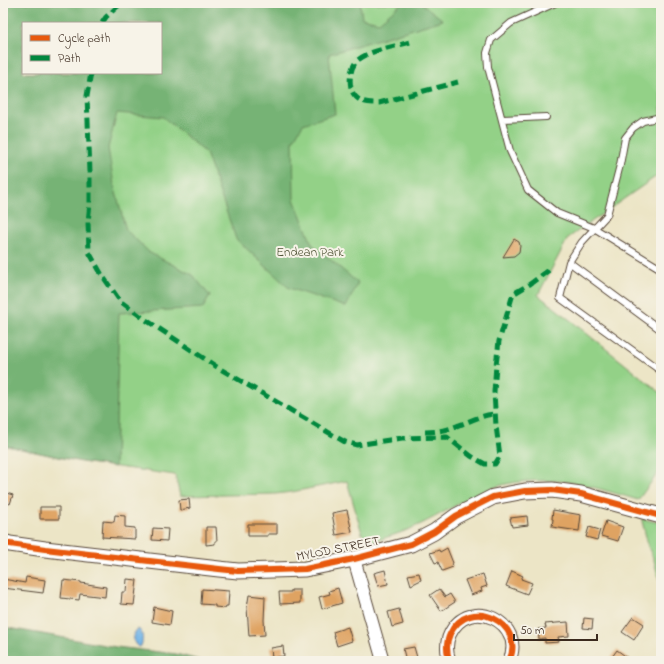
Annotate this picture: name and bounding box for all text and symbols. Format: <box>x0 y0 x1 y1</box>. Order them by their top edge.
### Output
legend <box>22 22 162 74</box>
text: Cycle path <box>58 30 110 49</box>
text: Path <box>58 50 81 68</box>
park label: Endean Park <box>276 243 344 262</box>
street label: MYLOD STREET <box>295 532 382 566</box>
scale bar <box>514 616 597 642</box>
text: 50 m <box>520 622 544 640</box>

